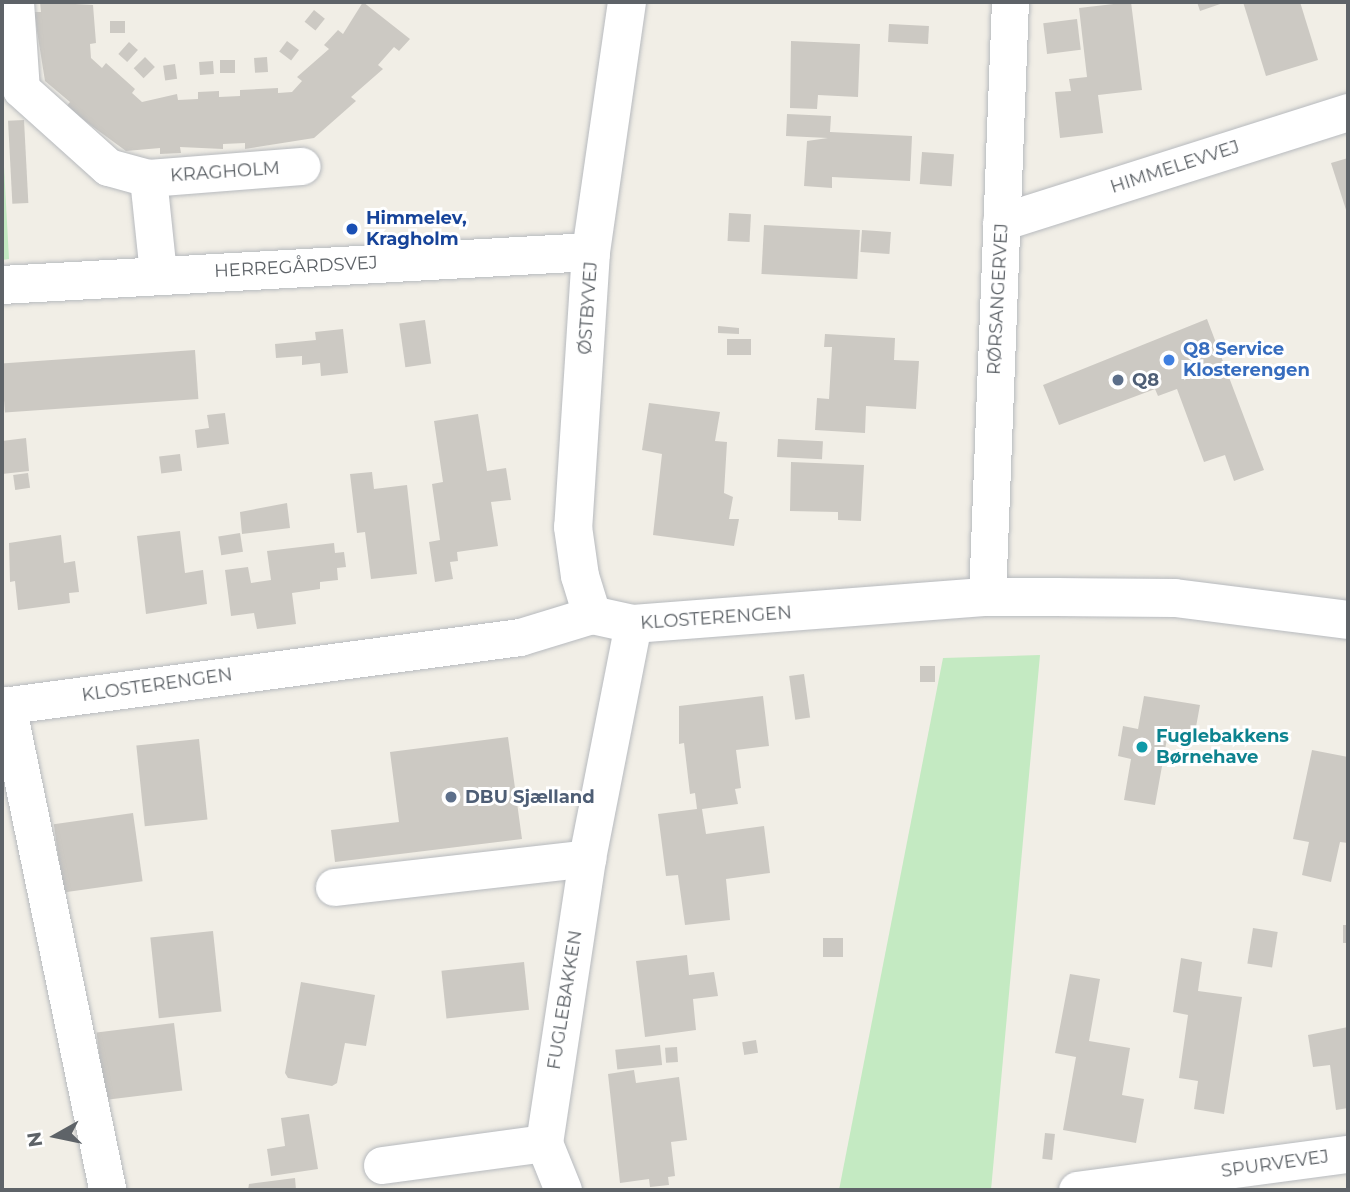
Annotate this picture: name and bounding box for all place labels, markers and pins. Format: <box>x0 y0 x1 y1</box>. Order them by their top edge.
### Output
place label: Himmelev, Kragholm <box>366 208 467 250</box>
marker: Himmelev, Kragholm <box>344 221 360 237</box>
place label: Q8 Service Klosterengen <box>1183 339 1310 382</box>
marker: Q8 Service Klosterengen <box>1161 352 1177 368</box>
place label: Q8 <box>1132 369 1159 391</box>
marker: Q8 <box>1110 372 1126 388</box>
place label: Fuglebakkens Børnehave <box>1156 726 1289 768</box>
marker: Fuglebakkens Børnehave <box>1134 739 1150 755</box>
place label: DBU Sjælland <box>465 786 595 808</box>
marker: DBU Sjælland <box>443 789 459 805</box>

